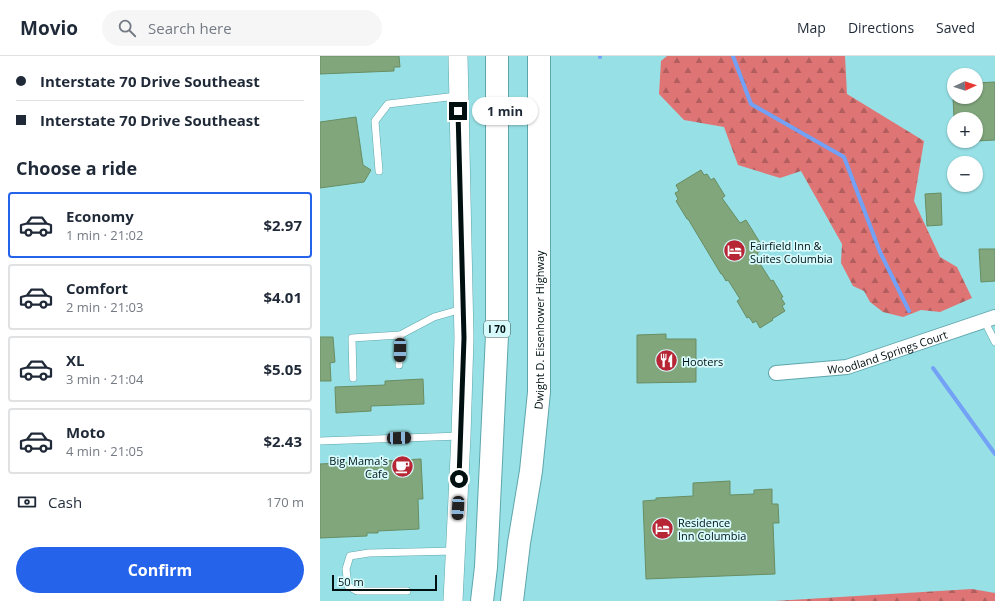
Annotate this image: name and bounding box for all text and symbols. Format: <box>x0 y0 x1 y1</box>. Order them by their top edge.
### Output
search box <box>102 10 382 46</box>
text: Movio <box>20 15 78 41</box>
icon: search <box>116 17 138 39</box>
text: Search here <box>148 18 232 38</box>
text: Map <box>797 18 826 37</box>
text: Directions <box>848 18 914 37</box>
text: Saved <box>936 18 975 37</box>
north arrow <box>947 68 983 104</box>
map controls <box>947 68 983 192</box>
text: Interstate 70 Drive Southeast <box>40 71 260 91</box>
callout: 1 min <box>472 97 538 125</box>
route end <box>449 102 467 120</box>
text: 1 min <box>487 102 523 120</box>
text: Interstate 70 Drive Southeast <box>40 110 260 130</box>
button: + <box>947 112 983 148</box>
text: Choose a ride <box>16 156 137 180</box>
button: − <box>947 156 983 192</box>
text: Economy <box>66 206 134 226</box>
icon: car <box>18 207 54 243</box>
text: $2.97 <box>263 215 302 235</box>
text: 1 min · 21:02 <box>66 226 143 244</box>
hotel icon: Fairfield Inn & Suites Columbia <box>721 238 747 264</box>
place label: Fairfield Inn & Suites Columbia <box>750 238 833 266</box>
street label: Dwight D. Eisenhower Highway <box>530 250 547 410</box>
text: Comfort <box>66 278 128 298</box>
icon: car <box>18 279 54 315</box>
text: $4.01 <box>263 287 302 307</box>
text: 2 min · 21:03 <box>66 298 143 316</box>
road number: I 70 <box>484 321 510 337</box>
street label: Woodland Springs Court <box>827 326 949 376</box>
car <box>394 338 406 362</box>
restaurant icon: Hooters <box>654 348 680 374</box>
text: XL <box>66 350 84 370</box>
icon: car <box>18 351 54 387</box>
place label: Hooters <box>682 354 723 369</box>
text: $5.05 <box>263 359 302 379</box>
text: 3 min · 21:04 <box>66 370 143 388</box>
text: Moto <box>66 422 105 442</box>
icon: car <box>18 423 54 459</box>
text: $2.43 <box>263 431 302 451</box>
car <box>387 432 411 444</box>
text: 4 min · 21:05 <box>66 442 143 460</box>
place label: Big Mama's Cafe <box>329 453 388 481</box>
cafe icon: Big Mama's Cafe <box>390 453 416 479</box>
route start <box>450 470 468 488</box>
icon: cash <box>16 491 38 513</box>
text: Cash <box>48 492 82 512</box>
text: 170 m <box>266 493 304 511</box>
car <box>451 496 465 520</box>
hotel icon: Residence Inn Columbia <box>650 515 676 541</box>
place label: Residence Inn Columbia <box>678 515 746 543</box>
button: Confirm <box>16 547 304 593</box>
scale bar <box>332 573 437 592</box>
text: 50 m <box>338 574 364 589</box>

